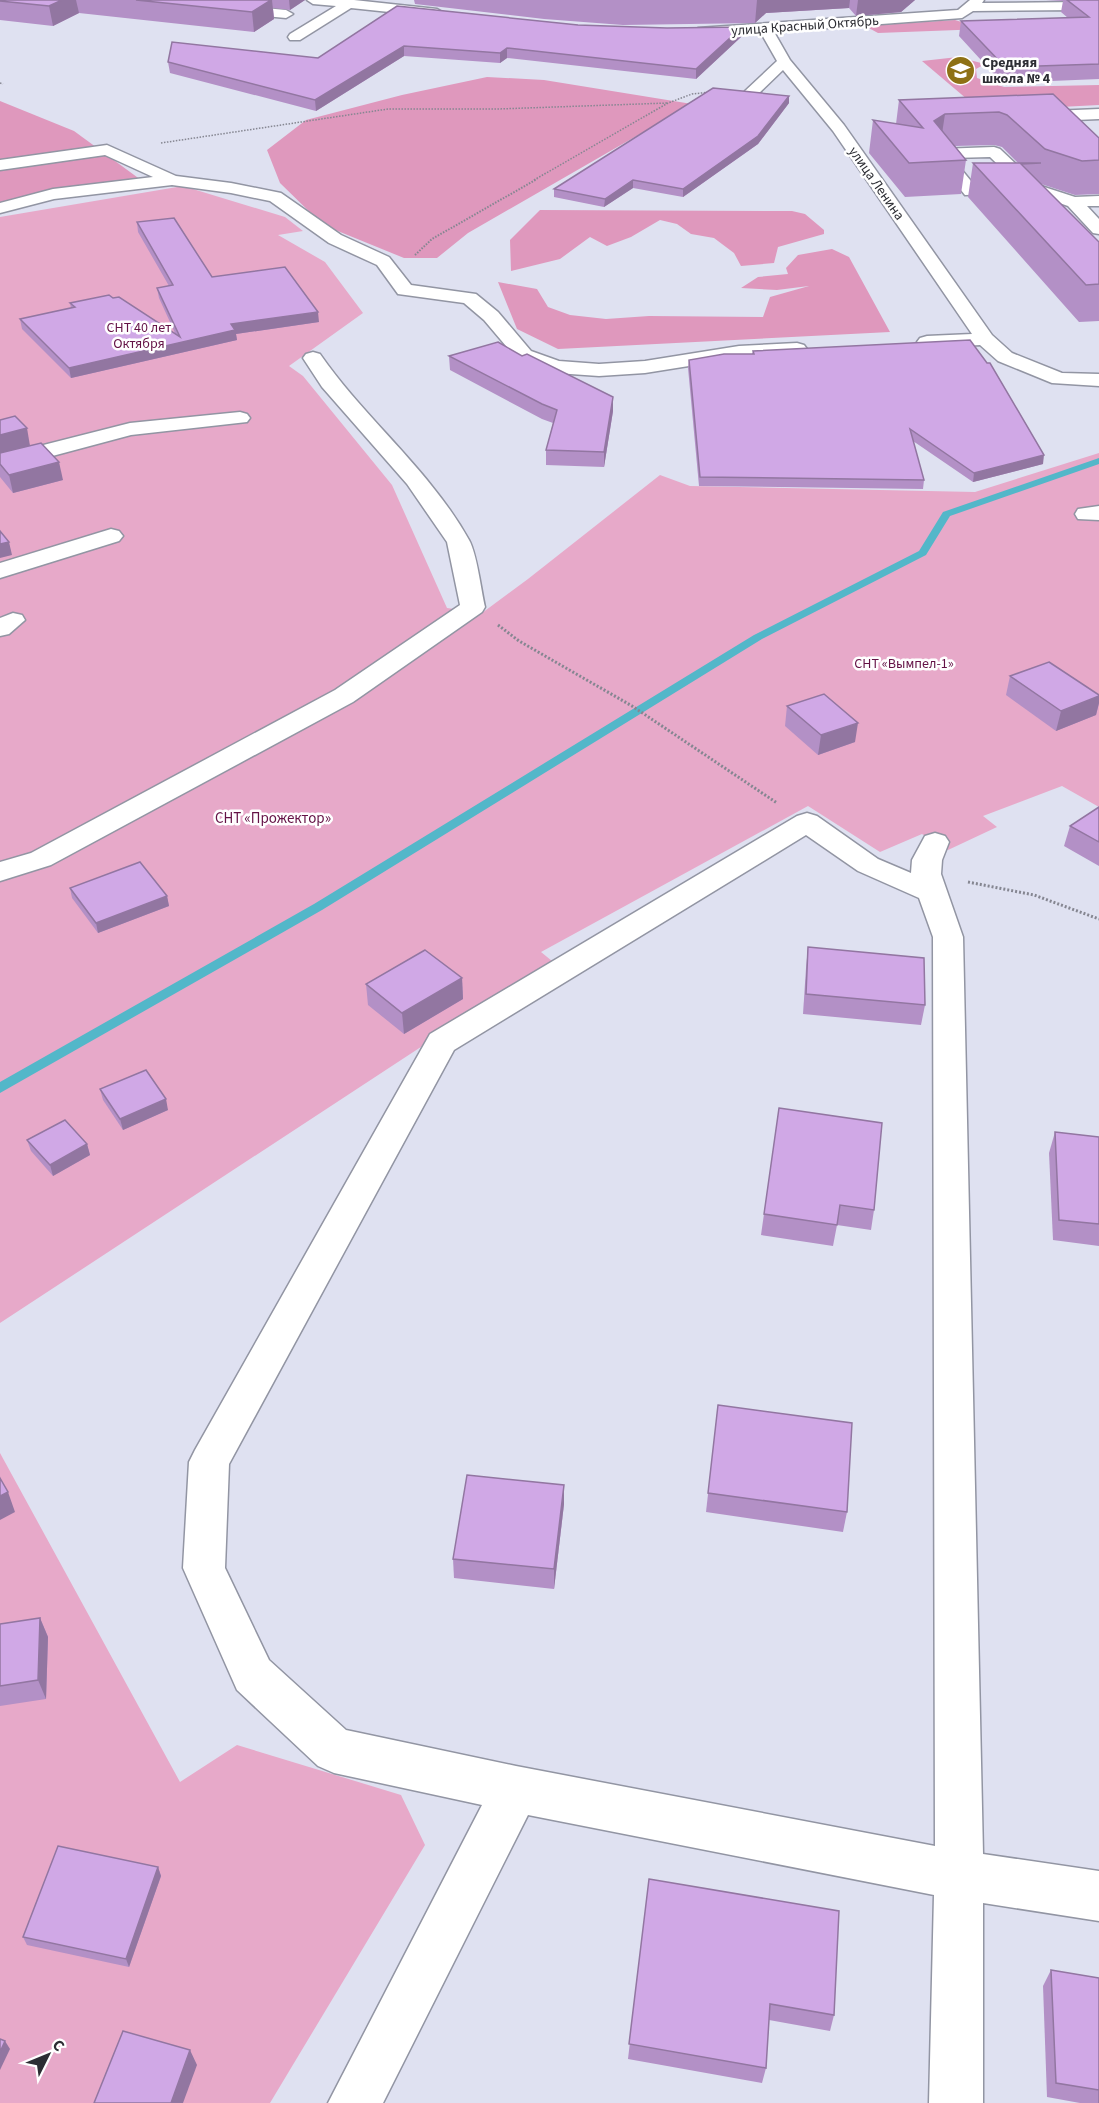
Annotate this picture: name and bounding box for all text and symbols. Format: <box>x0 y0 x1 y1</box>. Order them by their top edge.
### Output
street label: улица Красный Октябрь <box>731 11 880 41</box>
place label: Средняя школа № 4 <box>982 53 1051 89</box>
school or university icon: Средняя школа № 4 <box>945 54 977 86</box>
street label: улица Ленина <box>843 143 909 225</box>
park label: СНТ 40 лет Октября <box>107 318 172 354</box>
park label: СНТ «Вымпел-1» <box>854 654 954 674</box>
park label: СНТ «Прожектор» <box>215 808 331 829</box>
north arrow <box>18 2025 78 2085</box>
text: С <box>47 2035 69 2056</box>

